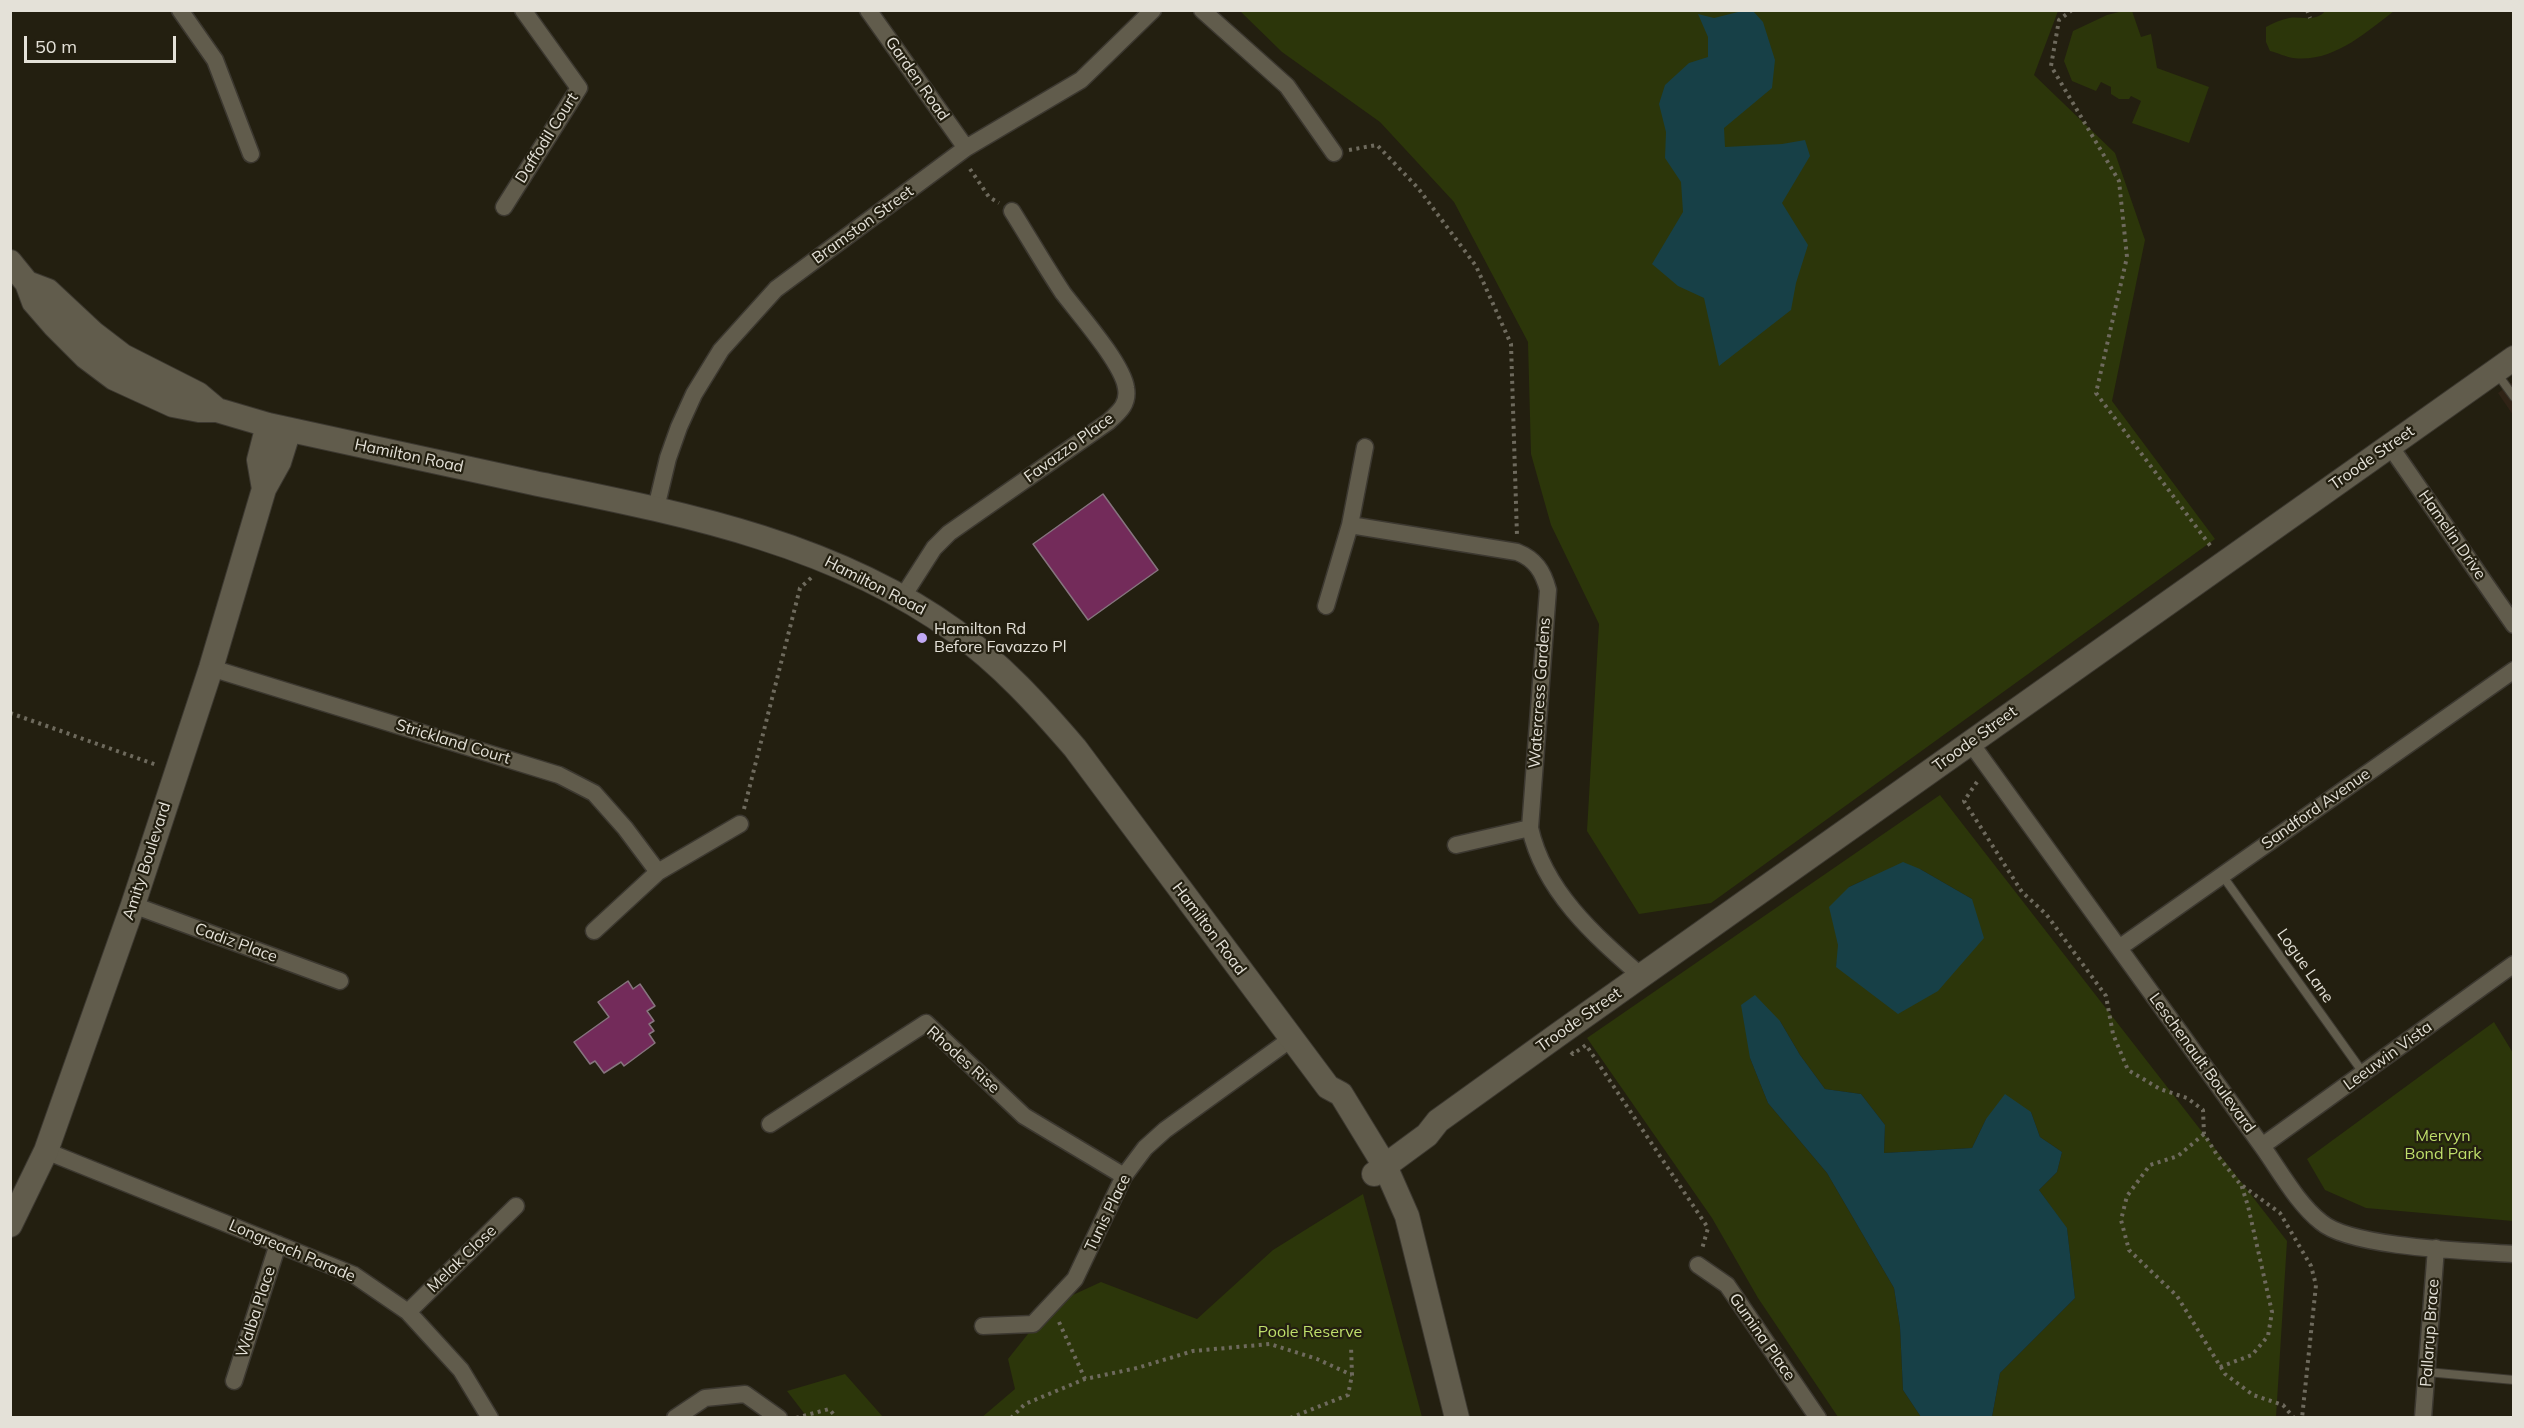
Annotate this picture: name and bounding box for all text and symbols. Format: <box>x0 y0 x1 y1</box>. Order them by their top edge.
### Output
scale bar <box>27 24 178 62</box>
street label: Garden Road <box>881 33 953 125</box>
text: 50 m <box>35 35 77 58</box>
street label: Daffodil Court <box>512 89 582 187</box>
street label: Bramston Street <box>809 182 917 268</box>
street label: Favazzo Place <box>1020 409 1118 487</box>
street label: Troode Street <box>2326 422 2418 494</box>
street label: Hamilton Road <box>353 435 465 477</box>
street label: Hamelin Drive <box>2414 487 2490 583</box>
street label: Hamilton Road <box>821 552 929 620</box>
street label: Watercress Gardens <box>1525 617 1555 769</box>
place label: Hamilton Rd Before Favazzo Pl <box>934 619 1067 657</box>
marker: Hamilton Rd Before Favazzo Pl <box>915 631 929 645</box>
street label: Troode Street <box>1929 702 2021 776</box>
street label: Strickland Court <box>394 716 512 768</box>
street label: Sandford Avenue <box>2258 764 2374 854</box>
street label: Amity Boulevard <box>119 800 175 922</box>
street label: Hamilton Road <box>1168 879 1250 979</box>
street label: Cadiz Place <box>192 919 280 967</box>
street label: Logue Lane <box>2272 925 2338 1007</box>
street label: Troode Street <box>1533 984 1625 1056</box>
street label: Leschenault Boulevard <box>2145 989 2259 1137</box>
street label: Leeuwin Vista <box>2340 1017 2436 1095</box>
street label: Rhodes Rise <box>923 1022 1003 1098</box>
park label: Mervyn Bond Park <box>2405 1126 2481 1164</box>
street label: Tunis Place <box>1081 1171 1135 1255</box>
street label: Longreach Parade <box>226 1216 358 1286</box>
street label: Melak Close <box>423 1221 501 1297</box>
street label: Walba Place <box>232 1264 280 1360</box>
street label: Pallarup Brace <box>2417 1278 2443 1388</box>
street label: Gumina Place <box>1725 1290 1799 1384</box>
park label: Poole Reserve <box>1258 1322 1362 1342</box>

